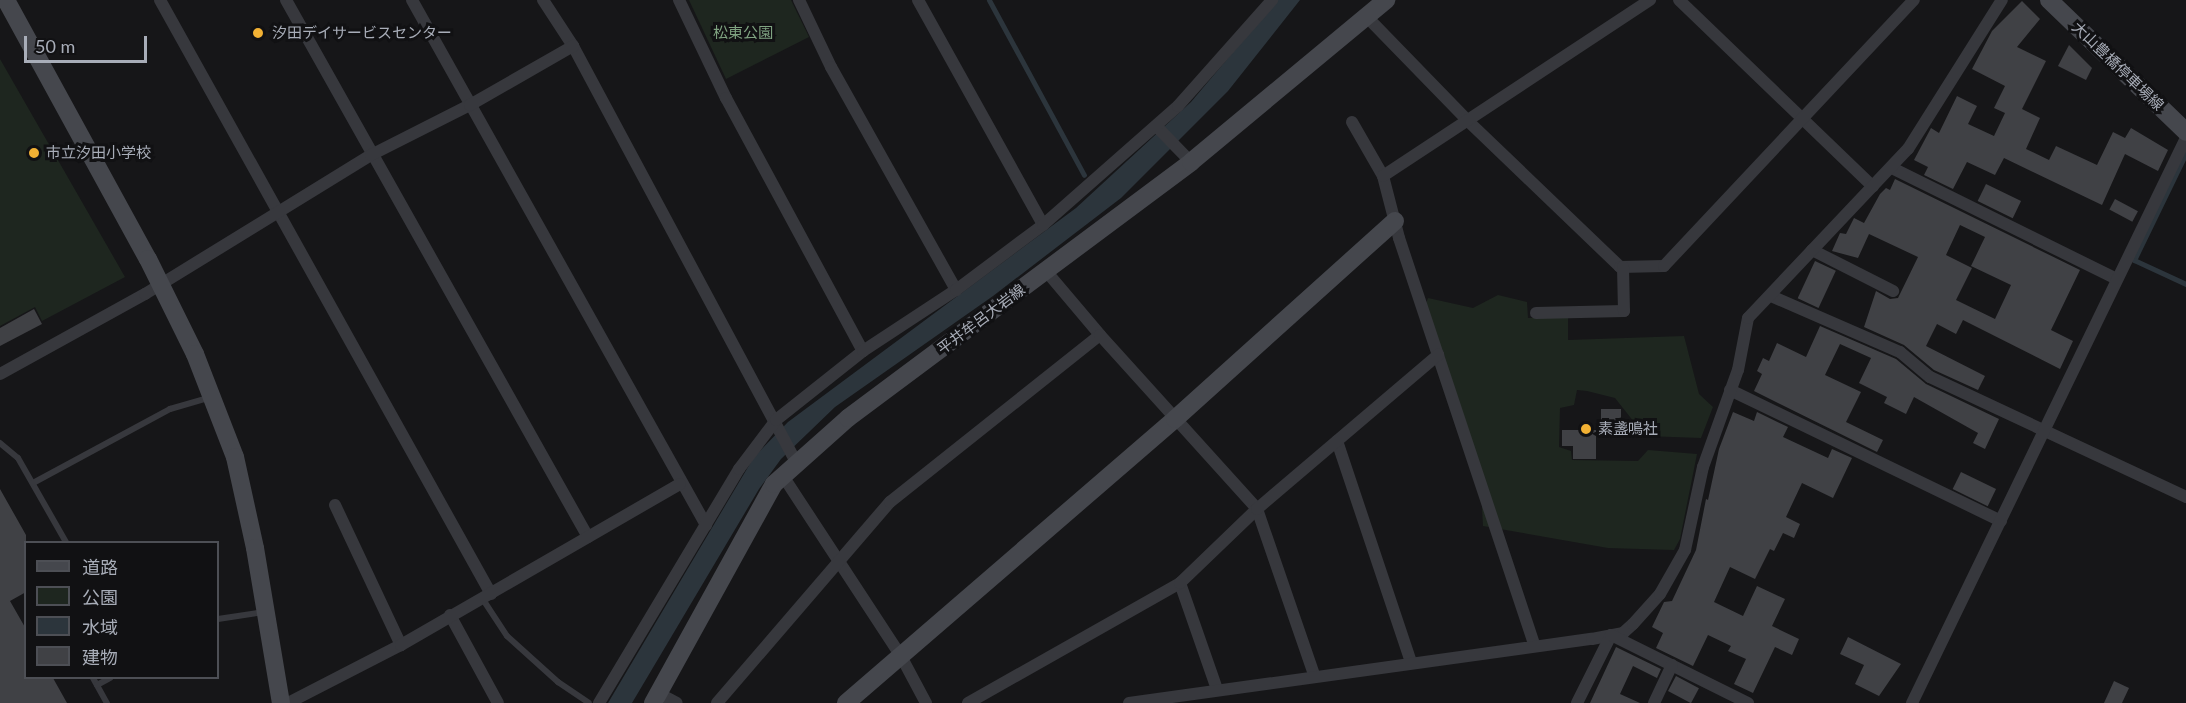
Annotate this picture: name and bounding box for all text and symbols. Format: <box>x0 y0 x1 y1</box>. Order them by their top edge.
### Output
street label: 大山豊橋停車場線 <box>2069 18 2167 114</box>
scale bar <box>27 24 150 62</box>
marker: 汐田デイサービスセンター <box>249 24 267 42</box>
place label: 汐田デイサービスセンター <box>272 24 452 42</box>
park label: 松東公園 <box>713 24 773 42</box>
text: 50 m <box>35 35 75 57</box>
place label: 市立汐田小学校 <box>46 144 151 162</box>
marker: 市立汐田小学校 <box>27 146 41 160</box>
street label: 平井牟呂大岩線 <box>934 280 1028 358</box>
place label: 素盞鳴社 <box>1598 420 1658 438</box>
marker: 素盞鳴社 <box>1579 422 1593 436</box>
legend <box>24 541 219 679</box>
text: 道路 <box>82 556 118 578</box>
text: 公園 <box>82 586 118 608</box>
text: 水域 <box>82 616 118 638</box>
text: 建物 <box>82 646 118 668</box>

